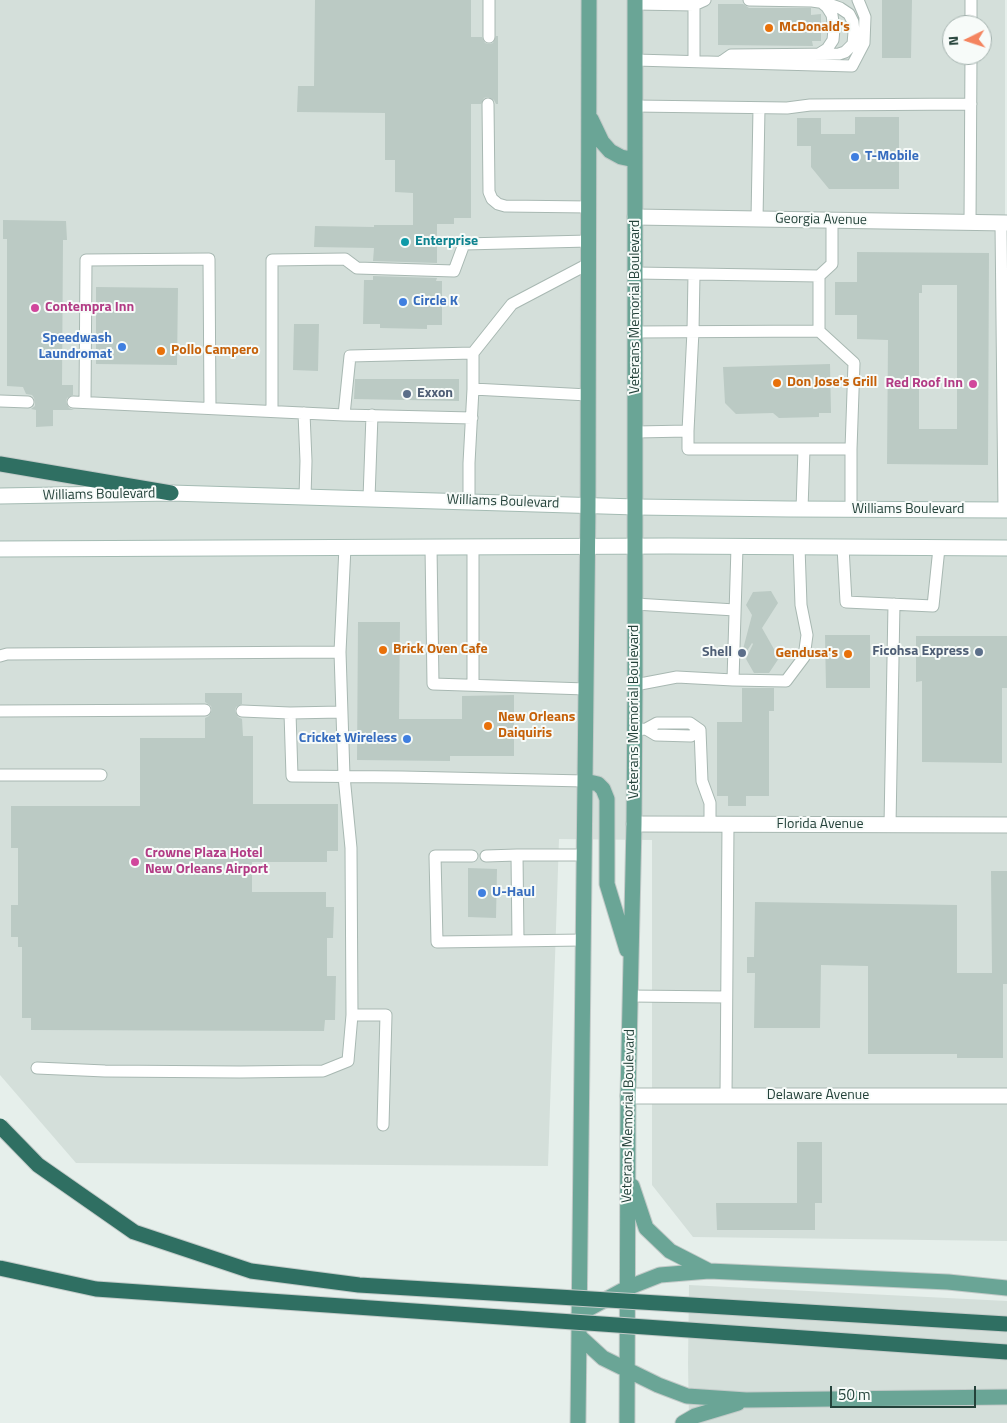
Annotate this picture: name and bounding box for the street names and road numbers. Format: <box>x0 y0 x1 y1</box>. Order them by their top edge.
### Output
street label: Georgia Avenue <box>775 211 867 229</box>
street label: Veterans Memorial Boulevard <box>628 220 644 394</box>
street label: Williams Boulevard <box>43 486 155 504</box>
street label: Williams Boulevard <box>446 492 560 512</box>
street label: Williams Boulevard <box>852 502 964 518</box>
street label: Veterans Memorial Boulevard <box>627 625 643 799</box>
street label: Florida Avenue <box>776 817 864 833</box>
street label: Veterans Memorial Boulevard <box>619 1029 639 1203</box>
street label: Delaware Avenue <box>767 1088 869 1104</box>

